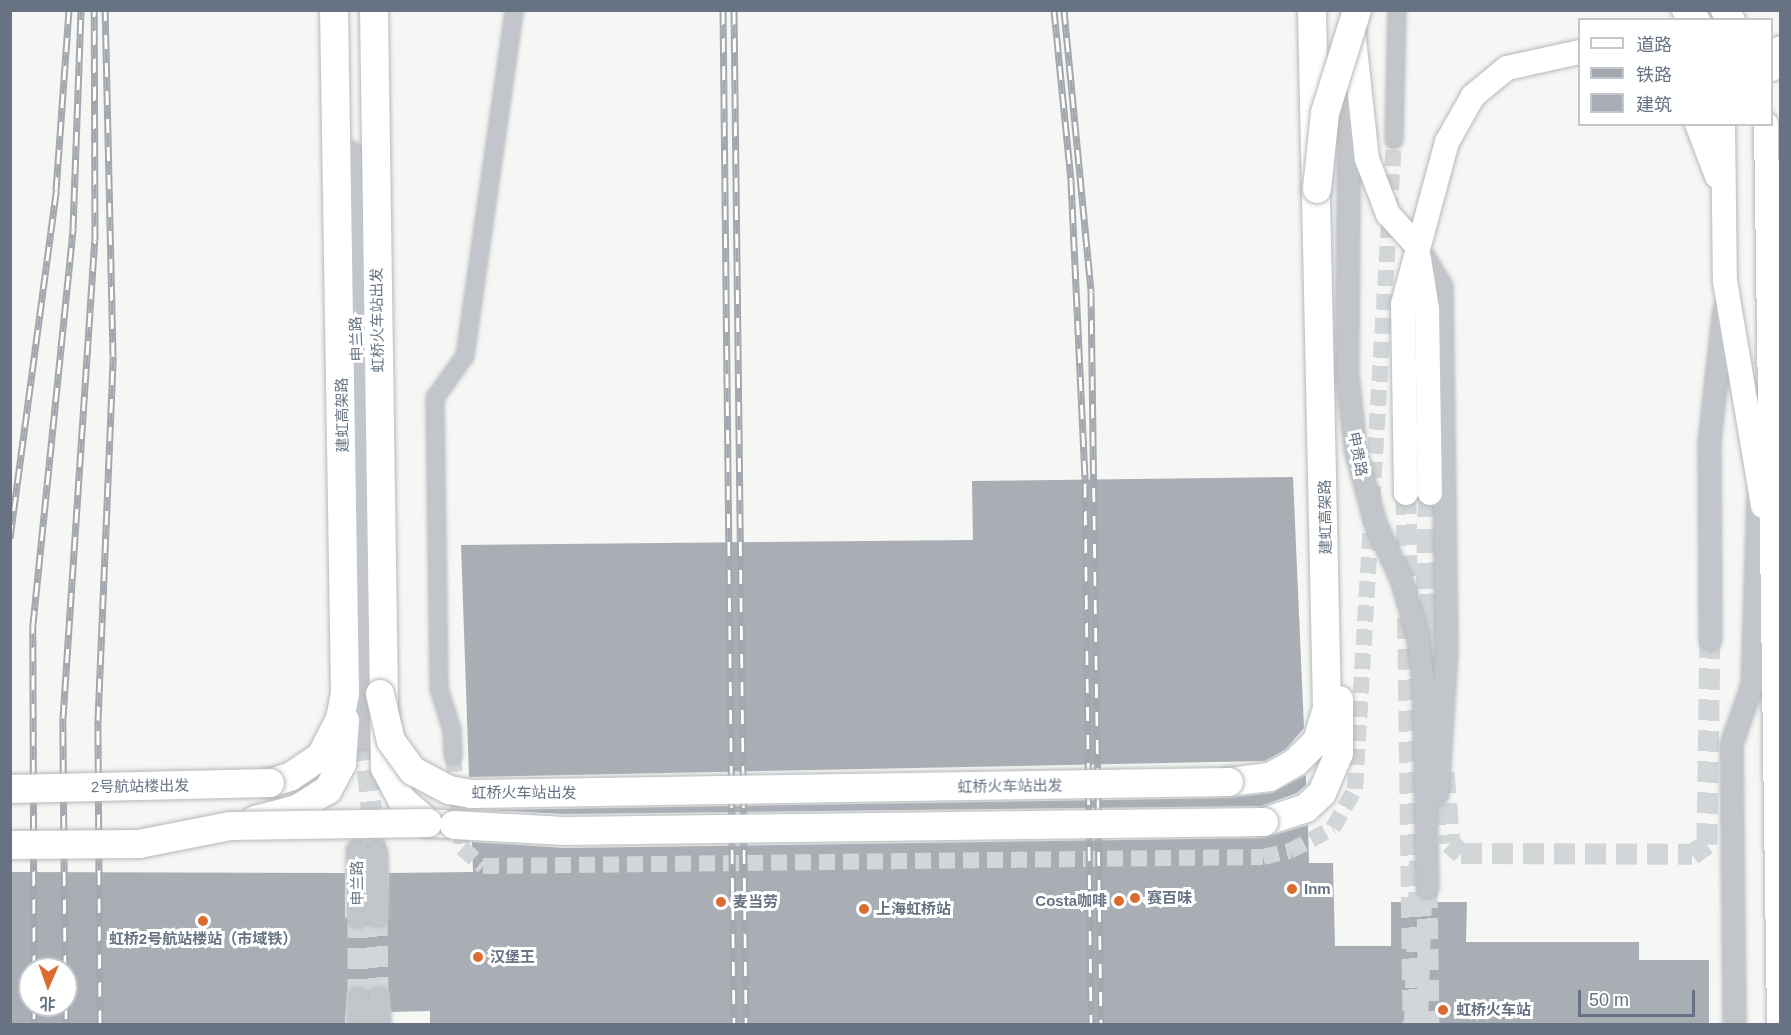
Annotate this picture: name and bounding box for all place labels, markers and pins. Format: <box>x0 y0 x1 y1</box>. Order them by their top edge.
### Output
place label: Inm <box>1304 880 1331 898</box>
marker: Inm <box>1285 882 1299 896</box>
place label: 赛百味 <box>1147 889 1192 907</box>
marker: 赛百味 <box>1128 891 1142 905</box>
place label: Costa咖啡 <box>1035 892 1107 910</box>
place label: 麦当劳 <box>733 893 778 911</box>
marker: Costa咖啡 <box>1112 894 1126 908</box>
marker: 麦当劳 <box>714 895 728 909</box>
place label: 上海虹桥站 <box>876 900 951 918</box>
marker: 上海虹桥站 <box>857 902 871 916</box>
marker: 虹桥2号航站楼站（市域铁） <box>196 914 210 928</box>
place label: 虹桥2号航站楼站（市域铁） <box>109 930 297 948</box>
place label: 汉堡王 <box>490 948 535 966</box>
marker: 汉堡王 <box>471 950 485 964</box>
marker: 虹桥火车站 <box>1434 1001 1452 1019</box>
place label: 虹桥火车站 <box>1456 1001 1531 1019</box>

